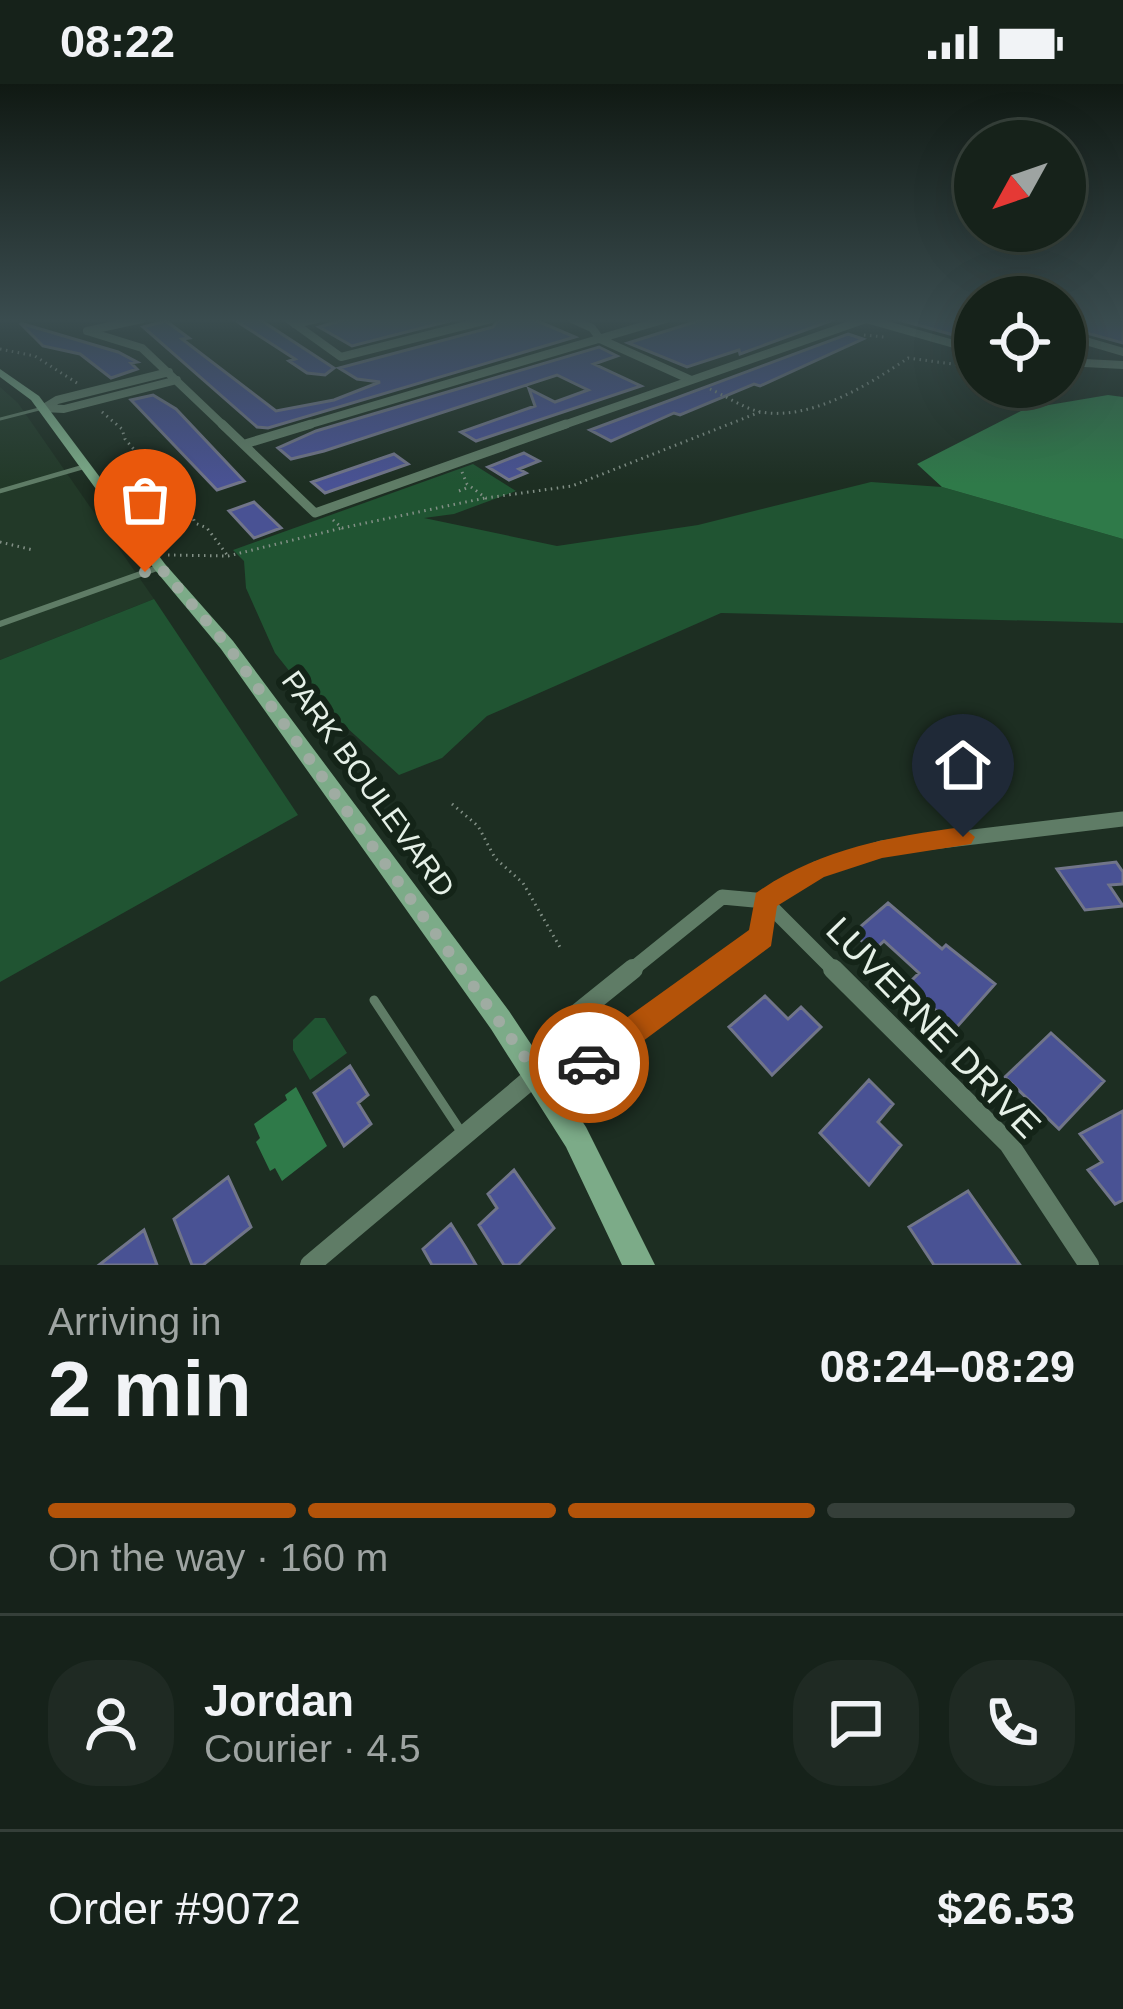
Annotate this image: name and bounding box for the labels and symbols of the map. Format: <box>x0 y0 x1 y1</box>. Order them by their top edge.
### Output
north arrow <box>954 120 1086 252</box>
pin <box>94 449 196 572</box>
street label: PARK BOULEVARD <box>276 665 461 903</box>
pin <box>912 714 1014 837</box>
street label: LUVERNE DRIVE <box>818 909 1049 1146</box>
courier <box>529 1003 649 1123</box>

